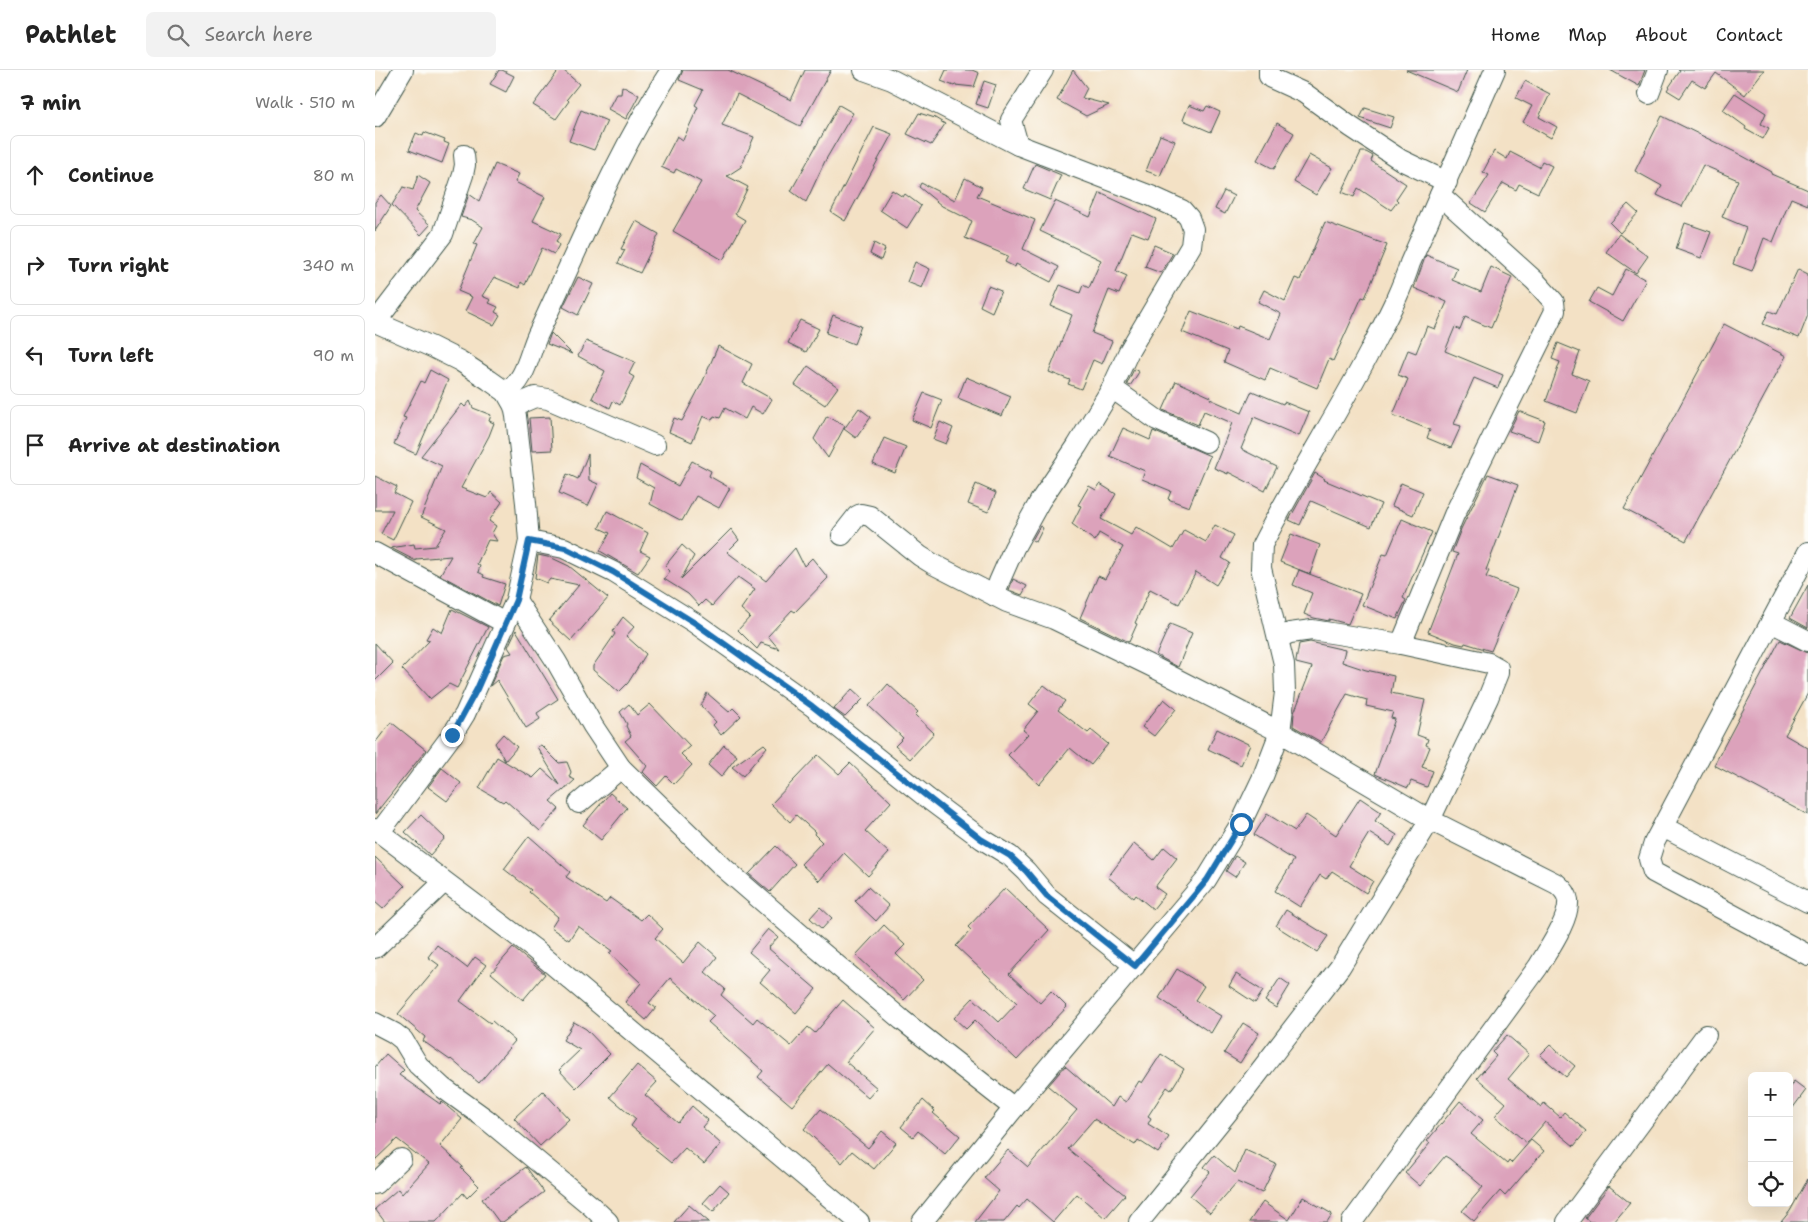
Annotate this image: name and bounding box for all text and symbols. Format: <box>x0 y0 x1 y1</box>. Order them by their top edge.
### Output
search box <box>146 12 496 57</box>
text: Pathlet <box>25 19 116 51</box>
icon: search <box>164 21 192 49</box>
text: Search here <box>204 22 313 47</box>
text: Home <box>1491 23 1540 47</box>
text: Map <box>1568 23 1607 47</box>
text: About <box>1635 23 1688 47</box>
text: Contact <box>1716 23 1783 47</box>
text: 7 min <box>20 89 81 117</box>
text: Walk · 510 m <box>255 92 355 113</box>
icon: ahead <box>21 161 49 189</box>
text: Continue <box>68 163 154 188</box>
text: 80 m <box>313 165 354 186</box>
icon: right <box>21 251 49 279</box>
text: Turn right <box>68 253 169 278</box>
text: 340 m <box>302 255 354 276</box>
icon: left <box>21 341 49 369</box>
text: Turn left <box>68 343 154 368</box>
text: 90 m <box>313 345 354 366</box>
icon: arrive <box>21 431 49 459</box>
text: Arrive at destination <box>68 433 280 458</box>
route end <box>441 724 464 747</box>
route start <box>1230 813 1253 836</box>
map controls <box>1748 1072 1793 1207</box>
button: + <box>1748 1072 1793 1117</box>
button: − <box>1748 1117 1793 1162</box>
button: locate <box>1748 1162 1793 1207</box>

